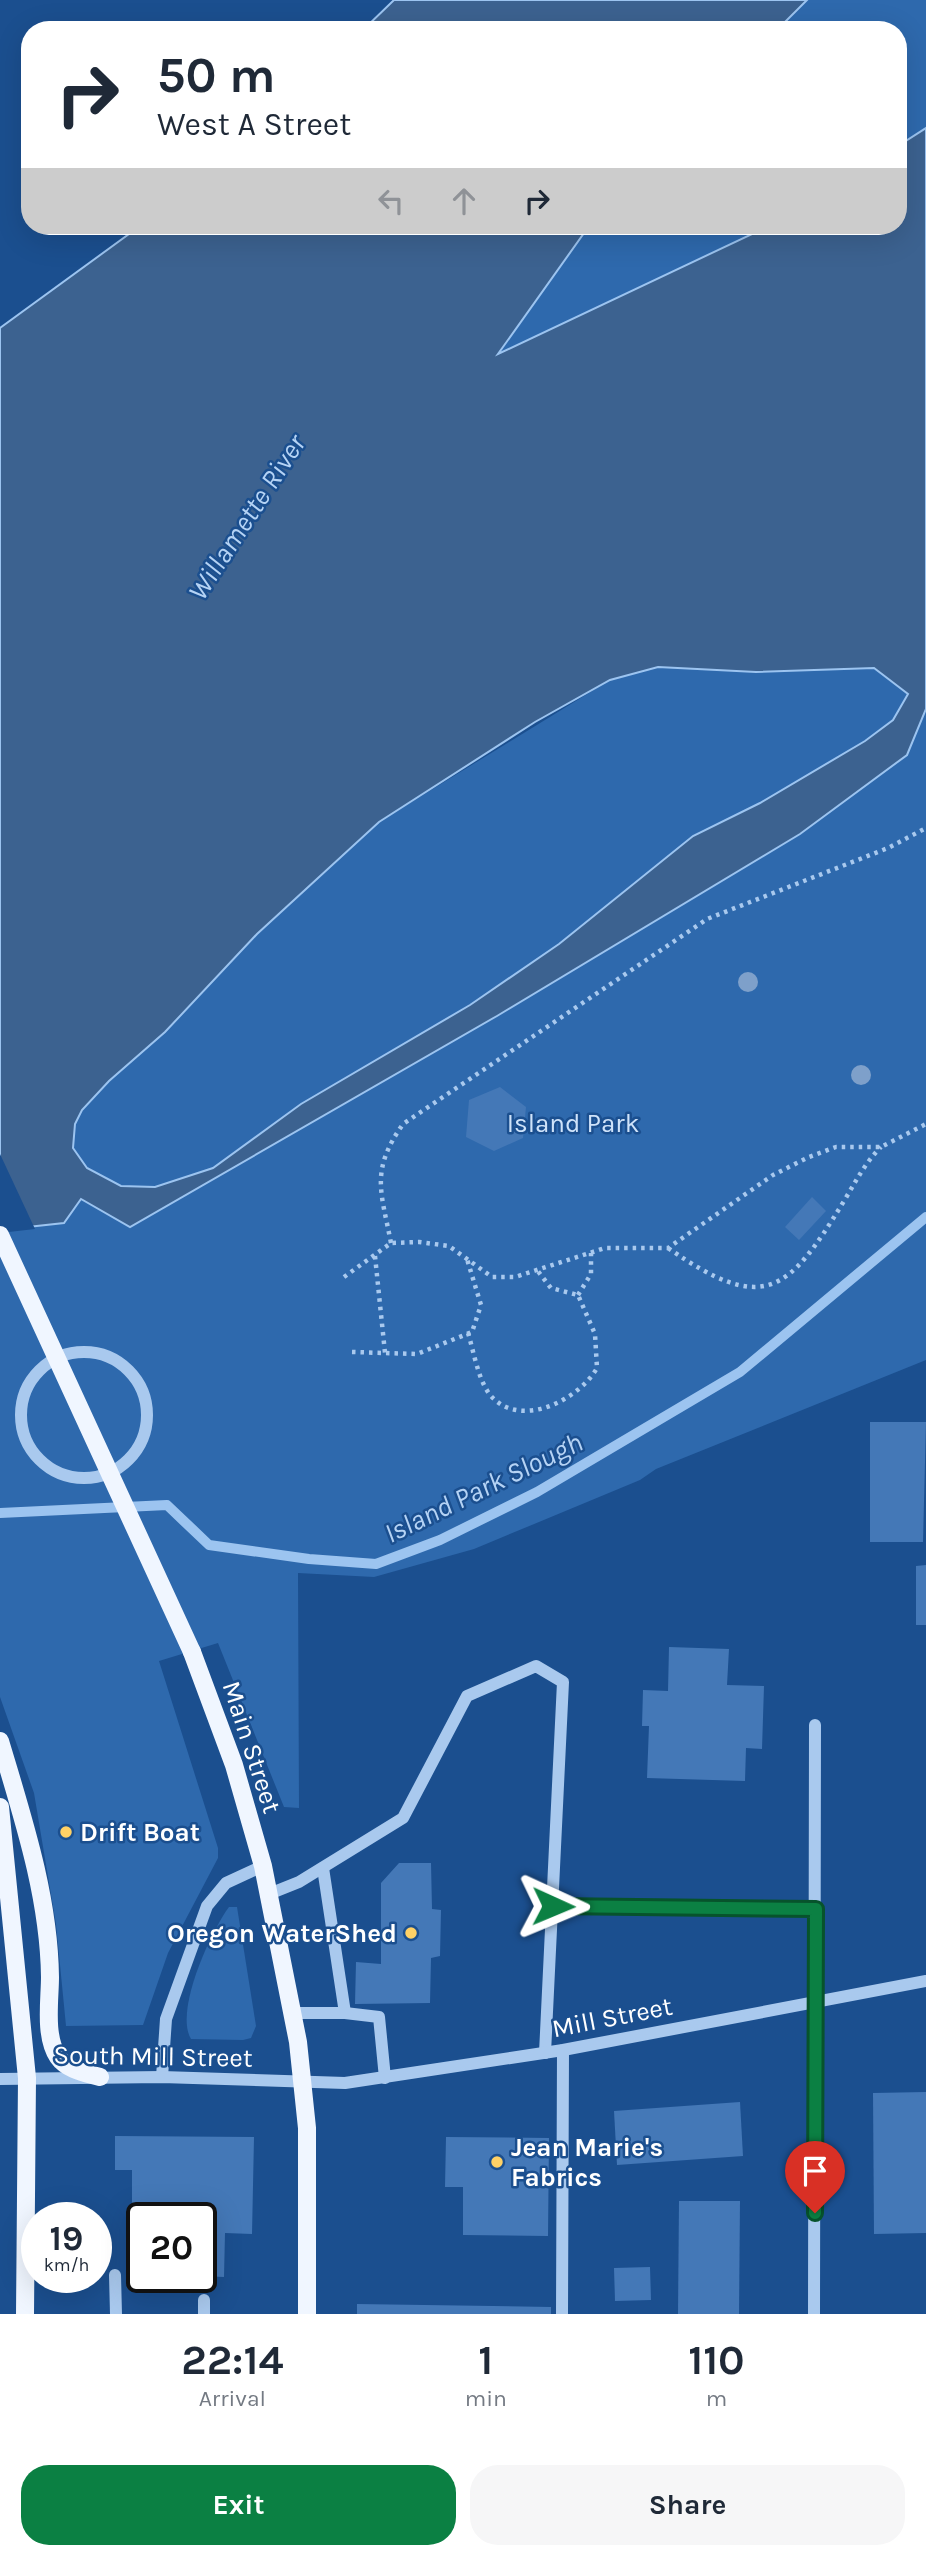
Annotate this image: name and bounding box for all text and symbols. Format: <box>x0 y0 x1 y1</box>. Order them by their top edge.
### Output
text: 50 m <box>157 47 275 104</box>
icon: right <box>42 49 133 140</box>
text: West A Street <box>157 106 351 143</box>
icon: left <box>372 182 410 220</box>
icon: ahead <box>445 182 483 220</box>
icon: right <box>518 182 556 220</box>
water label: Willamette River <box>181 427 313 606</box>
park label: Island Park <box>507 1108 639 1139</box>
water label: Island Park Slough <box>379 1425 588 1550</box>
street label: Main Street <box>216 1677 288 1817</box>
place label: Drift Boat <box>80 1817 200 1848</box>
marker: Drift Boat <box>58 1824 74 1840</box>
position arrow <box>516 1869 590 1943</box>
place label: Oregon WaterShed <box>167 1918 397 1949</box>
marker: Oregon WaterShed <box>403 1925 419 1941</box>
street label: Mill Street <box>549 1991 675 2044</box>
street label: South Mill Street <box>53 2039 253 2074</box>
place label: Jean Marie's Fabrics <box>511 2132 663 2193</box>
pin <box>785 2141 845 2213</box>
icon: arrive <box>796 2152 834 2190</box>
marker: Jean Marie's Fabrics <box>489 2154 505 2170</box>
speed limit sign: 20 <box>126 2202 217 2293</box>
text: 19 <box>50 2218 83 2259</box>
text: km/h <box>44 2254 89 2276</box>
text: 22:14 <box>181 2335 283 2385</box>
text: 1 <box>478 2335 493 2385</box>
text: 110 <box>688 2335 745 2385</box>
text: Arrival <box>199 2385 266 2412</box>
text: min <box>465 2385 507 2412</box>
text: m <box>706 2385 727 2412</box>
button: Exit <box>21 2465 456 2545</box>
button: Share <box>470 2465 905 2545</box>

